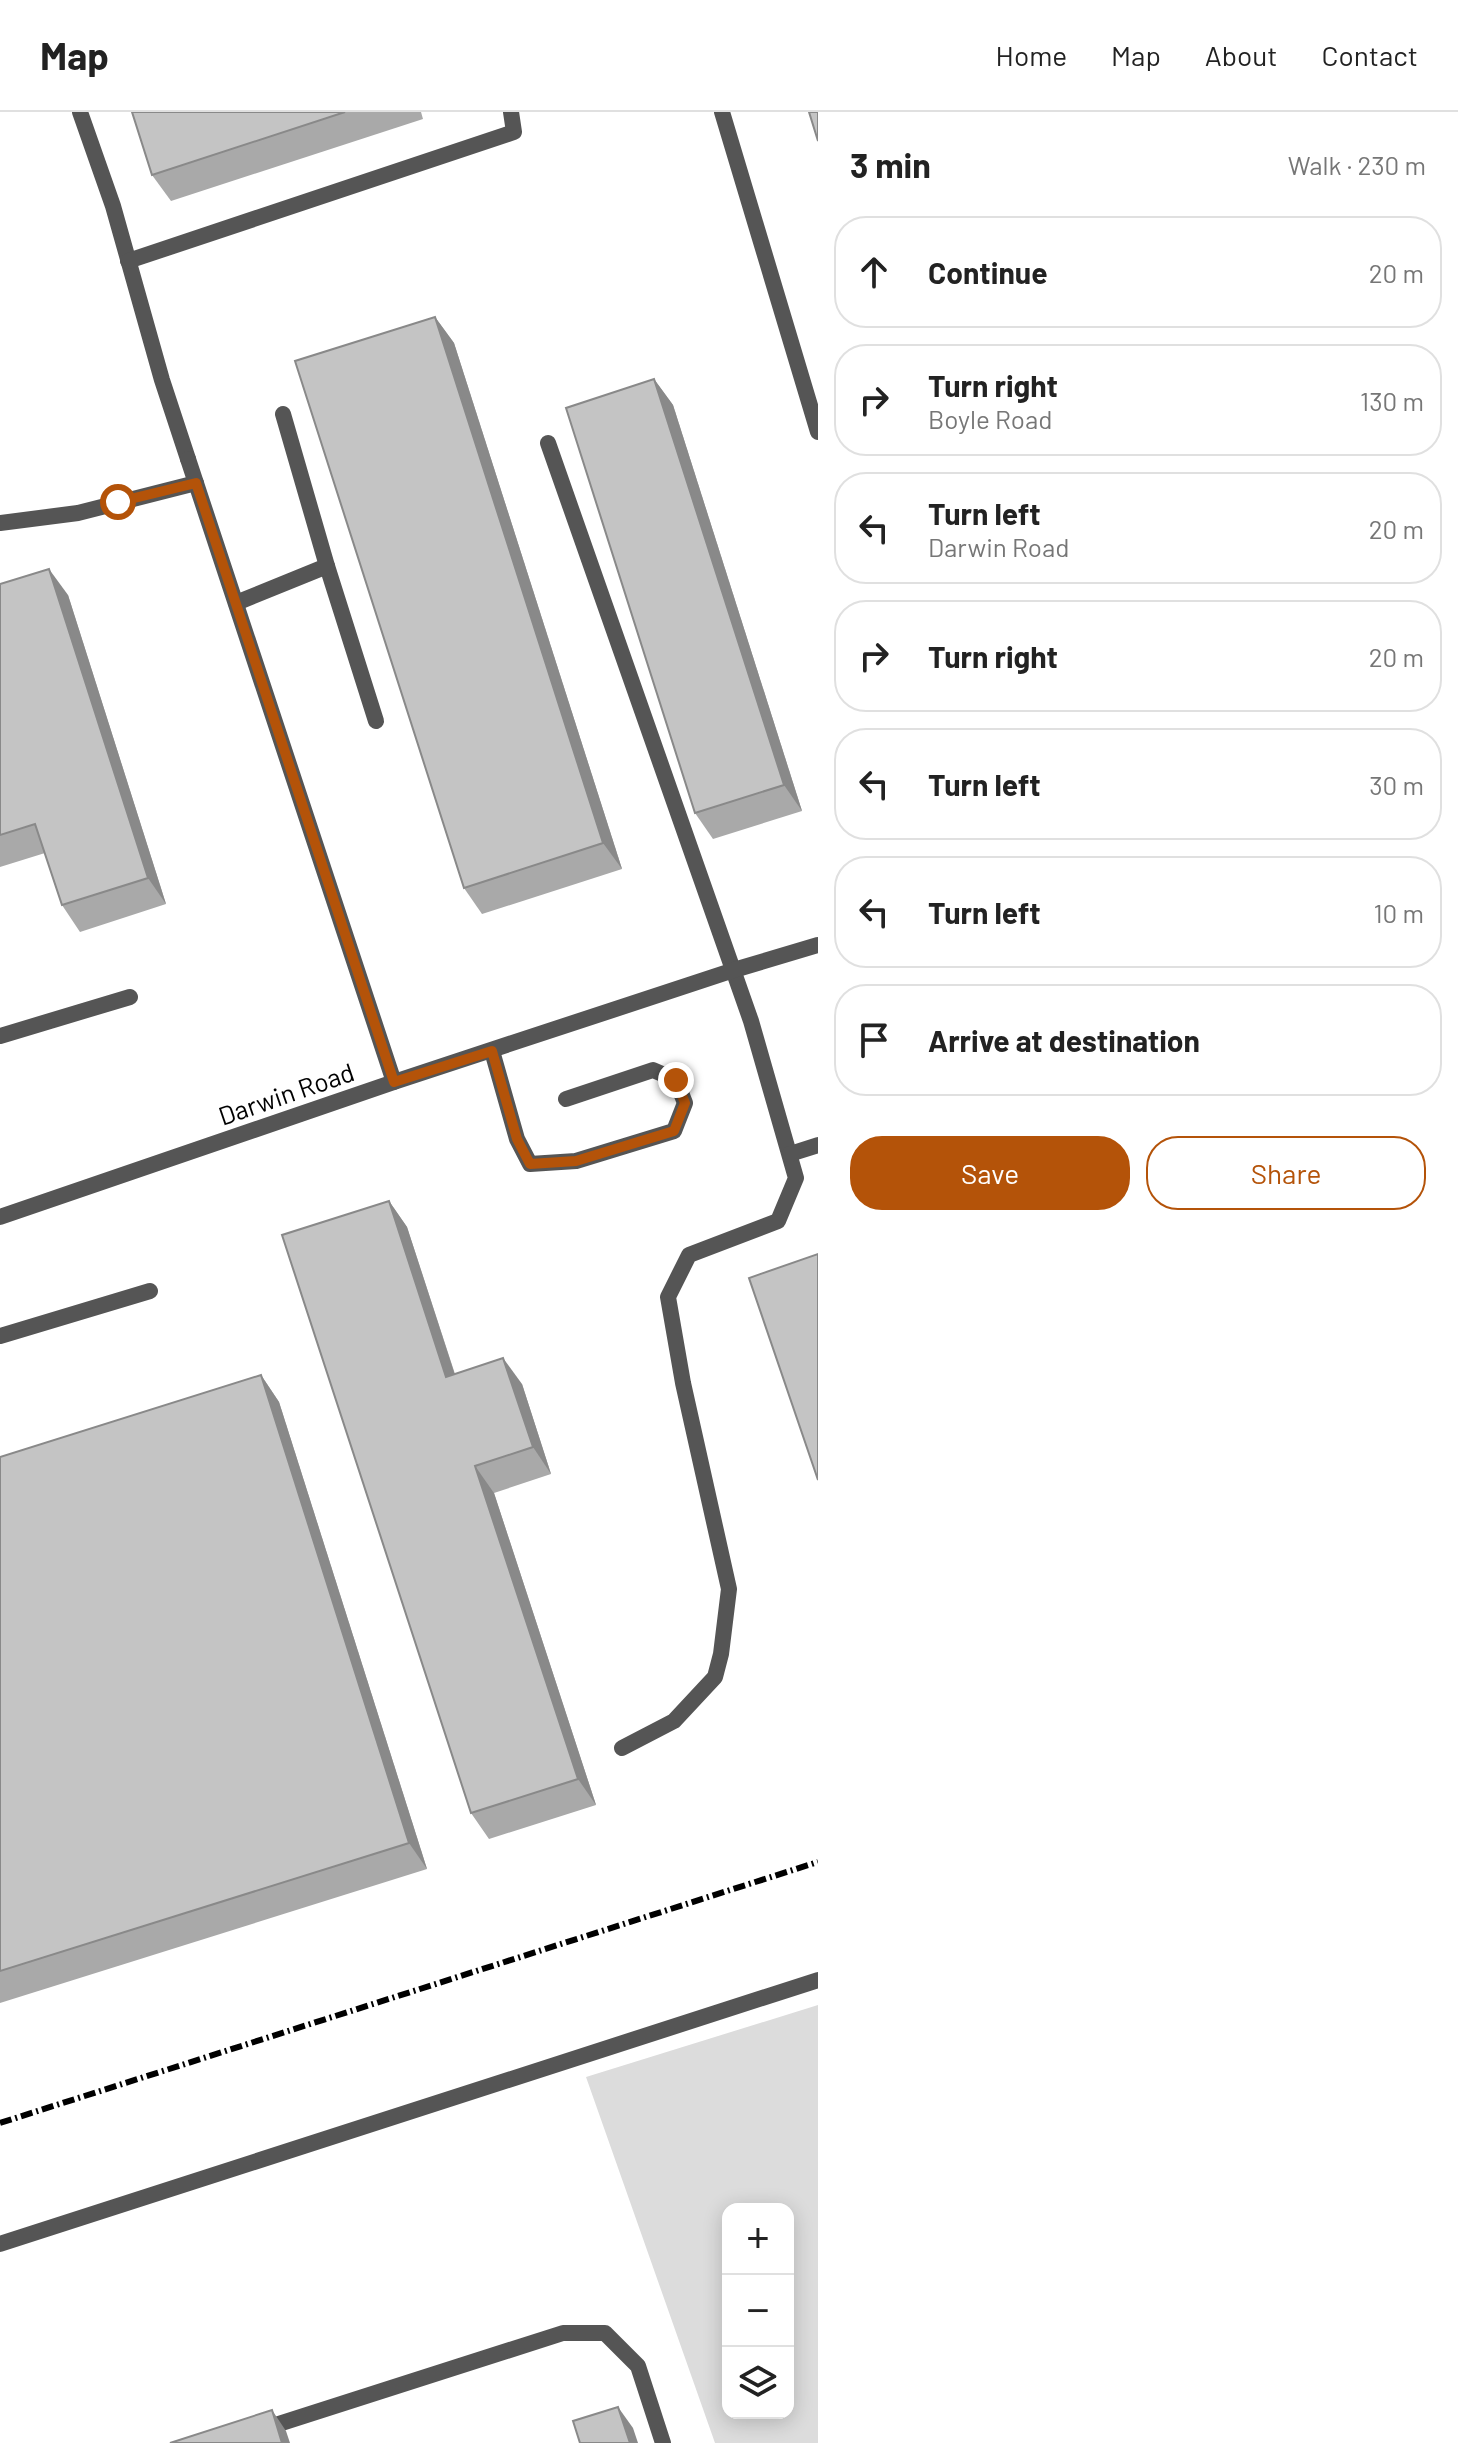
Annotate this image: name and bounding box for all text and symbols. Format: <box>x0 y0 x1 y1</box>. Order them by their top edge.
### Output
text: Map <box>40 32 109 78</box>
text: Home <box>996 38 1067 72</box>
text: Map <box>1111 38 1161 72</box>
text: About <box>1205 38 1277 72</box>
text: Contact <box>1321 38 1418 72</box>
text: 3 min <box>850 144 931 185</box>
text: Walk · 230 m <box>1288 149 1426 180</box>
icon: ahead <box>852 250 896 294</box>
text: Continue <box>928 254 1048 290</box>
text: 20 m <box>1369 257 1424 288</box>
text: Turn right <box>928 367 1058 403</box>
icon: right <box>852 378 896 422</box>
text: 130 m <box>1360 385 1424 416</box>
text: Boyle Road <box>928 403 1053 434</box>
route start <box>100 484 136 520</box>
text: Turn left <box>928 495 1041 531</box>
icon: left <box>852 506 896 550</box>
text: 20 m <box>1369 513 1424 544</box>
text: Darwin Road <box>928 531 1069 562</box>
icon: right <box>852 634 896 678</box>
text: Turn right <box>928 638 1058 674</box>
text: 20 m <box>1369 641 1424 672</box>
icon: left <box>852 762 896 806</box>
text: Turn left <box>928 766 1041 802</box>
text: 30 m <box>1369 769 1424 800</box>
icon: left <box>852 890 896 934</box>
text: Turn left <box>928 894 1041 930</box>
text: 10 m <box>1374 897 1424 928</box>
icon: arrive <box>852 1018 896 1062</box>
text: Arrive at destination <box>928 1022 1200 1058</box>
street label: Darwin Road <box>214 1055 358 1131</box>
route end <box>658 1062 694 1098</box>
button: Save <box>850 1136 1130 1210</box>
button: Share <box>1146 1136 1426 1210</box>
map controls <box>722 2203 794 2419</box>
button: + <box>722 2203 794 2275</box>
button: − <box>722 2275 794 2347</box>
button: layers <box>722 2347 794 2419</box>

